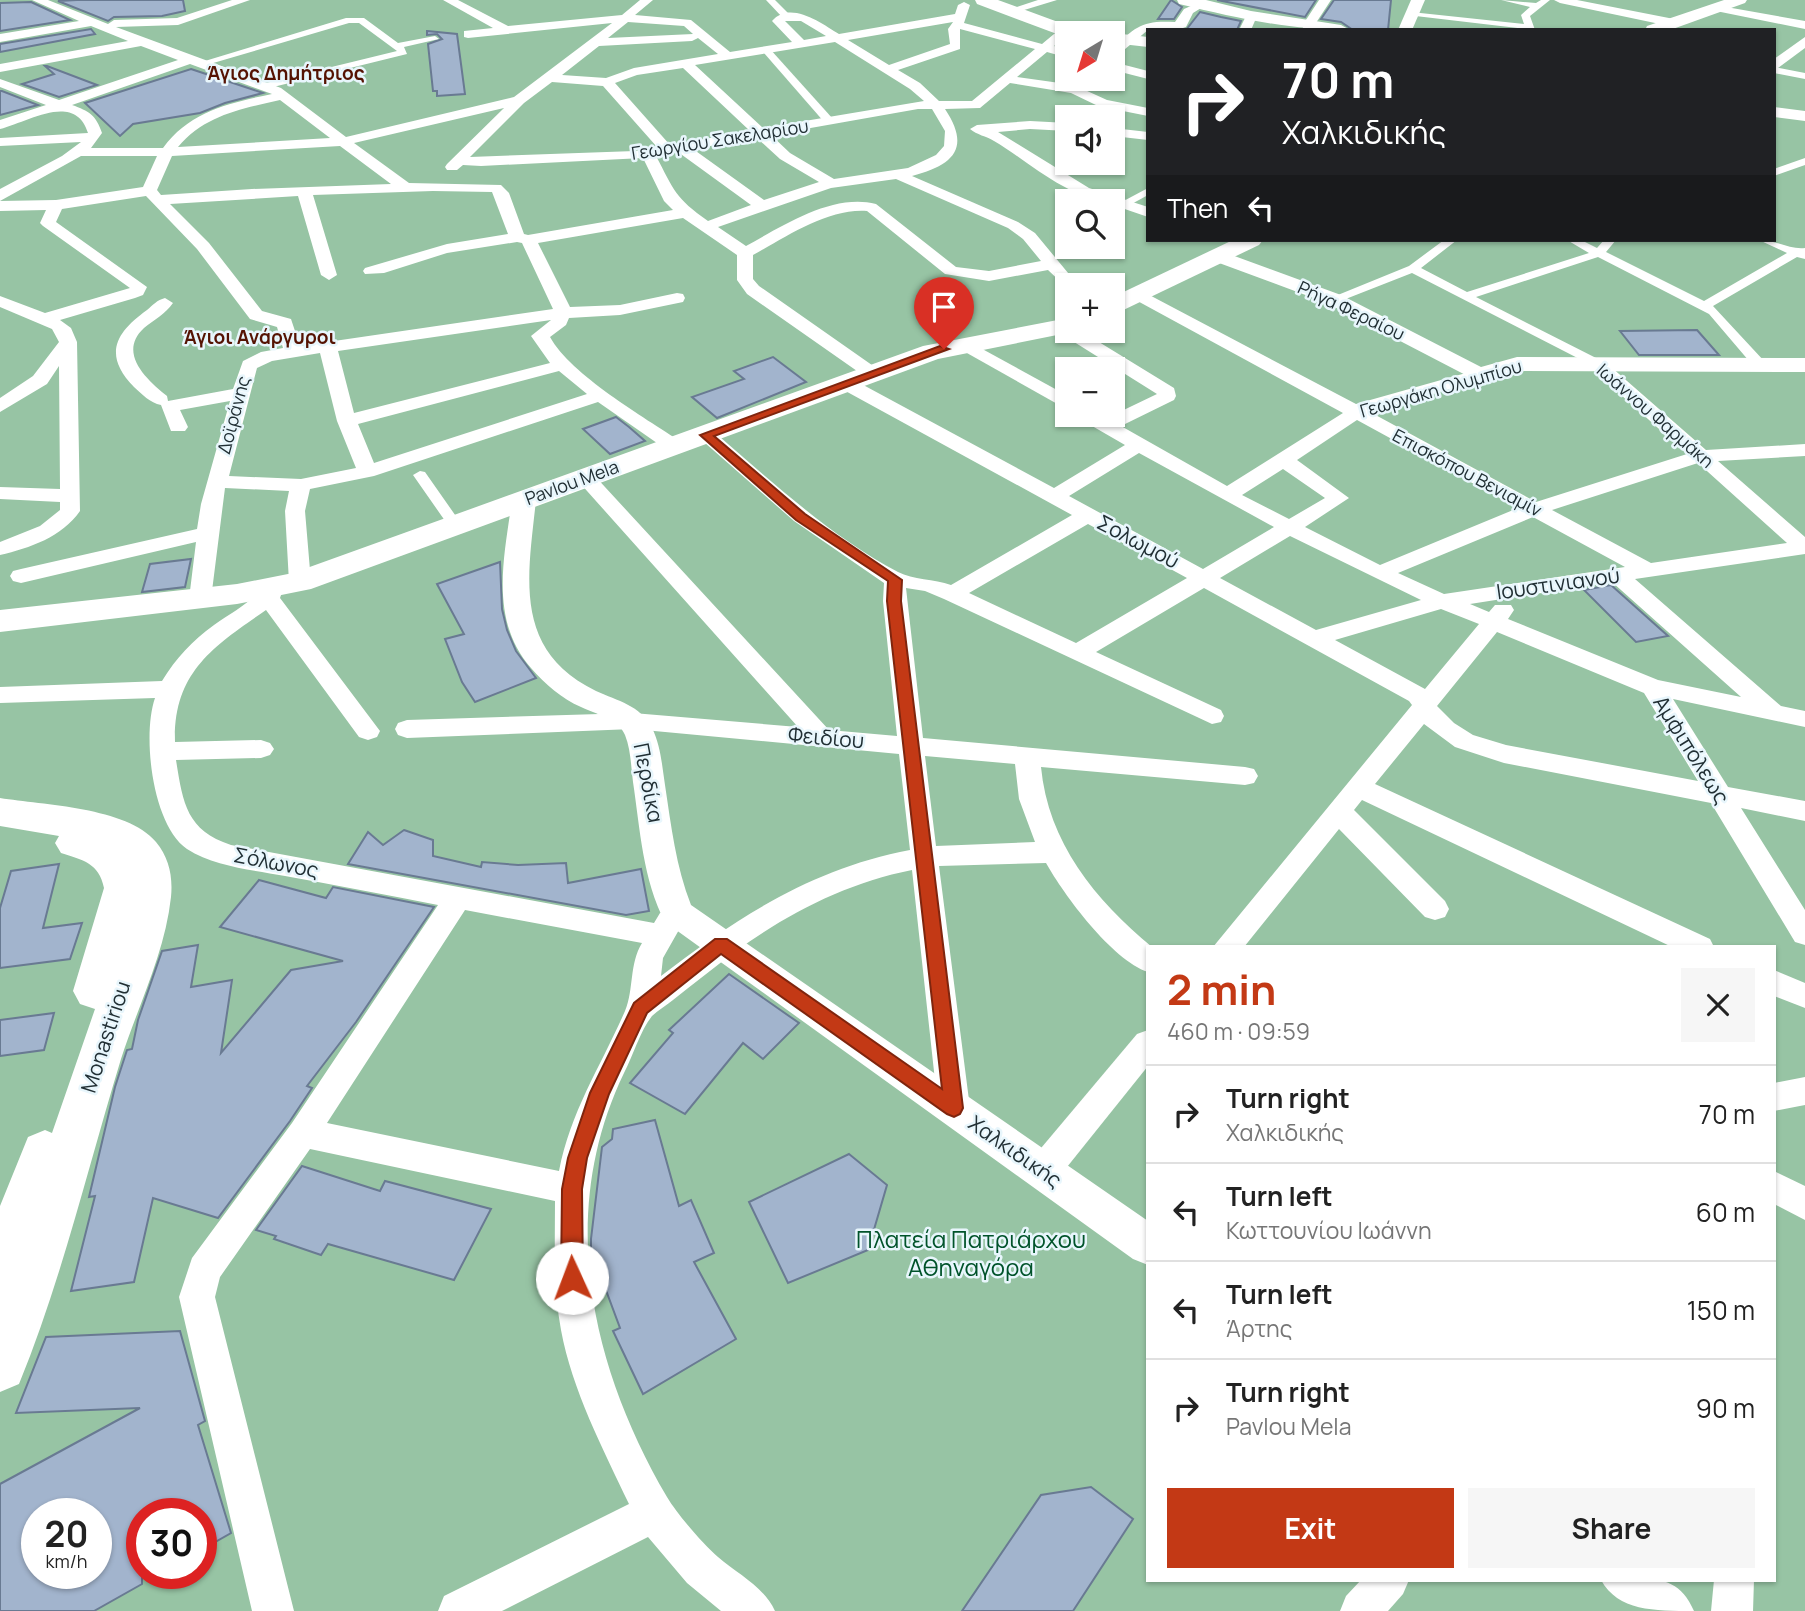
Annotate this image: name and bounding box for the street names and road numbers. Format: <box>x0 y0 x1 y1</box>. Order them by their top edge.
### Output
street label: Γεωργίου Σακελαρίου <box>630 113 810 165</box>
street label: Ρήγα Φεραίου <box>1294 275 1409 345</box>
street label: Γεωργάκη Ολυμπίου <box>1357 353 1524 423</box>
street label: Ιωάννου Φαρμάκη <box>1592 358 1719 473</box>
street label: Δοϊράνης <box>211 373 255 456</box>
street label: Επισκόπου Βενιαμίν <box>1389 423 1546 522</box>
street label: Pavlou Mela <box>521 454 622 510</box>
street label: Σολωμού <box>1092 508 1184 574</box>
street label: Ιουστινιανού <box>1494 560 1621 606</box>
street label: Αμφιπόλεως <box>1647 690 1736 809</box>
street label: Φειδίου <box>787 720 865 754</box>
street label: Περδίκα <box>628 741 670 825</box>
street label: Σόλωνος <box>231 840 321 884</box>
street label: Monastiriou <box>74 977 136 1096</box>
street label: Χαλκιδικής <box>963 1109 1068 1194</box>

